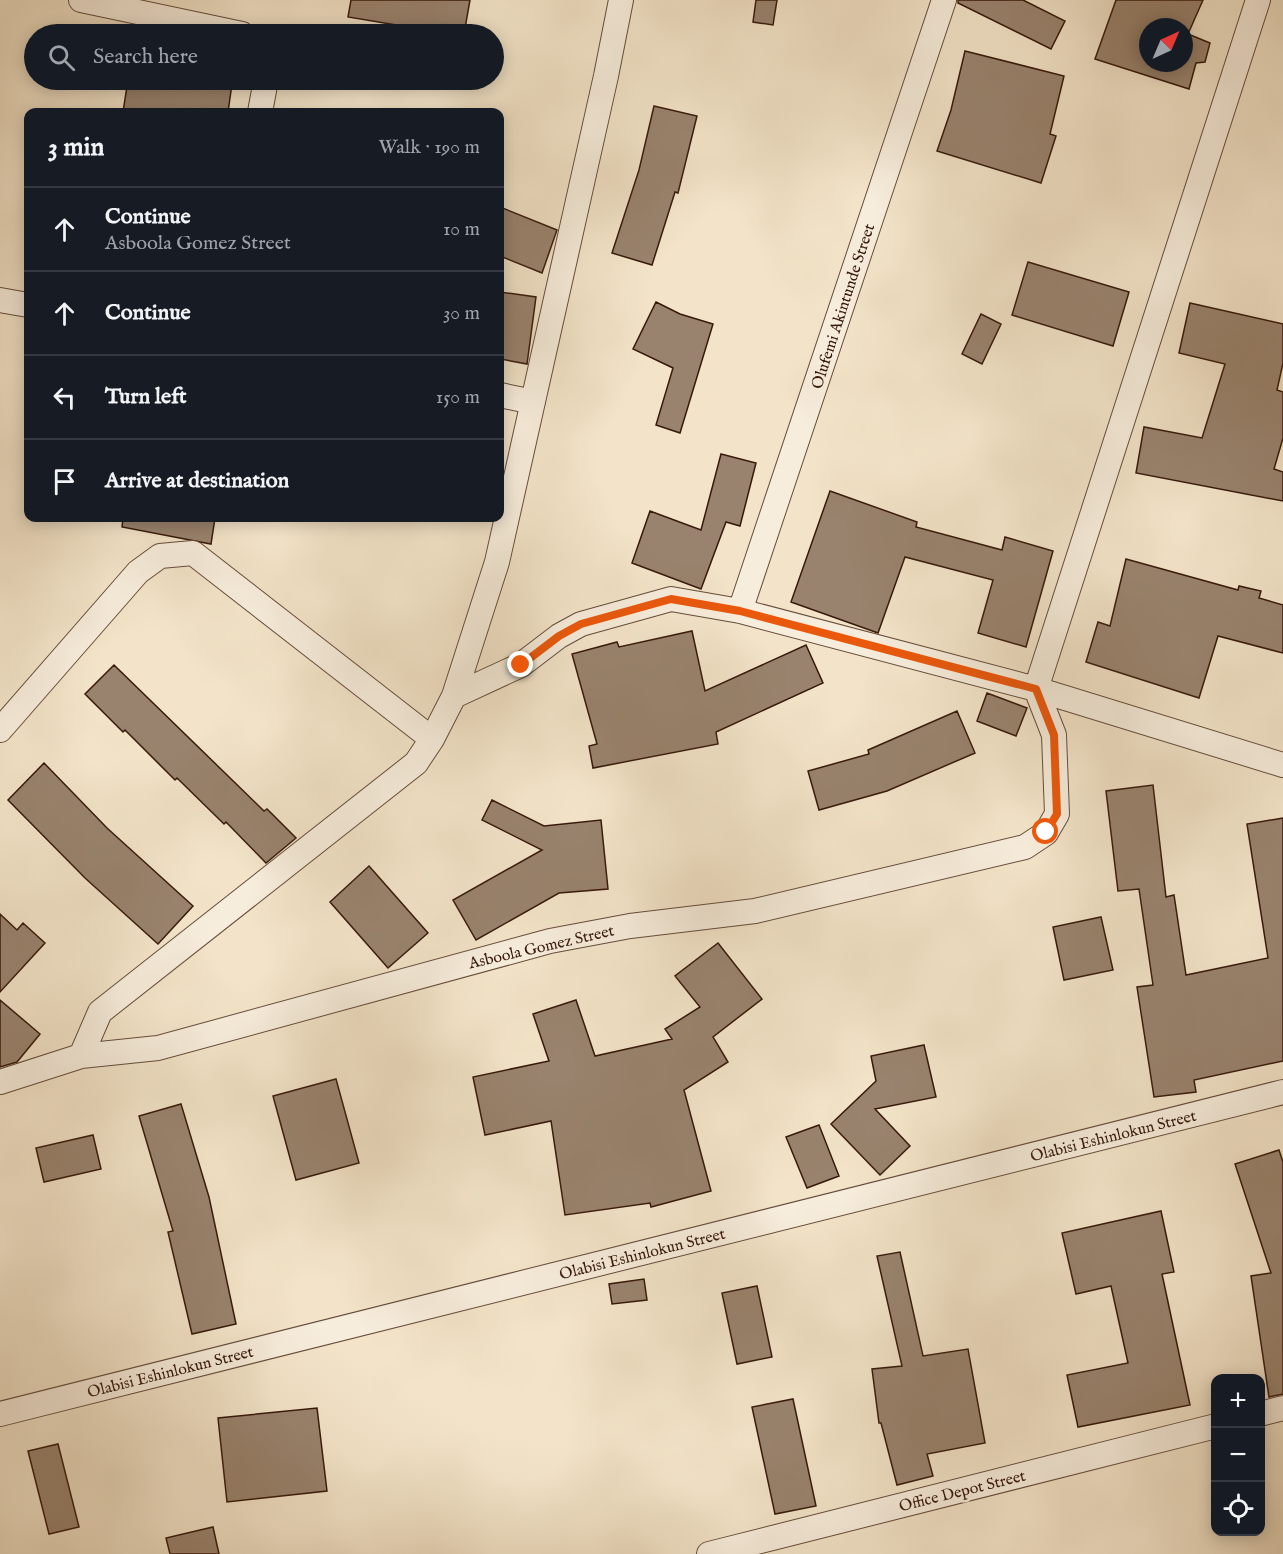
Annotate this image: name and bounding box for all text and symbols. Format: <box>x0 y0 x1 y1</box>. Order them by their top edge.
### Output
north arrow <box>1139 18 1193 72</box>
search box <box>24 24 504 90</box>
icon: search <box>45 41 78 74</box>
text: Search here <box>93 43 198 71</box>
text: 3 min <box>48 131 104 164</box>
text: Walk · 190 m <box>378 135 480 160</box>
text: Continue <box>105 203 191 231</box>
icon: ahead <box>48 213 81 246</box>
text: 10 m <box>443 217 480 242</box>
street label: Olufemi Akintunde Street <box>808 221 880 392</box>
text: Asboola Gomez Street <box>105 231 291 256</box>
icon: ahead <box>48 297 81 330</box>
text: Continue <box>105 299 191 327</box>
text: 30 m <box>443 301 480 326</box>
icon: left <box>48 381 81 414</box>
text: Turn left <box>105 383 187 411</box>
text: 150 m <box>436 385 480 410</box>
icon: arrive <box>48 465 81 498</box>
text: Arrive at destination <box>105 467 289 495</box>
route end <box>507 651 533 677</box>
route start <box>1032 818 1058 844</box>
street label: Asboola Gomez Street <box>466 921 617 975</box>
street label: Olabisi Eshinlokun Street <box>1028 1107 1199 1167</box>
street label: Olabisi Eshinlokun Street <box>557 1225 728 1285</box>
street label: Olabisi Eshinlokun Street <box>85 1343 256 1403</box>
map controls <box>1211 1374 1265 1536</box>
button: + <box>1211 1374 1265 1428</box>
button: − <box>1211 1428 1265 1482</box>
street label: Office Depot Street <box>897 1466 1028 1517</box>
button: locate <box>1211 1482 1265 1536</box>

